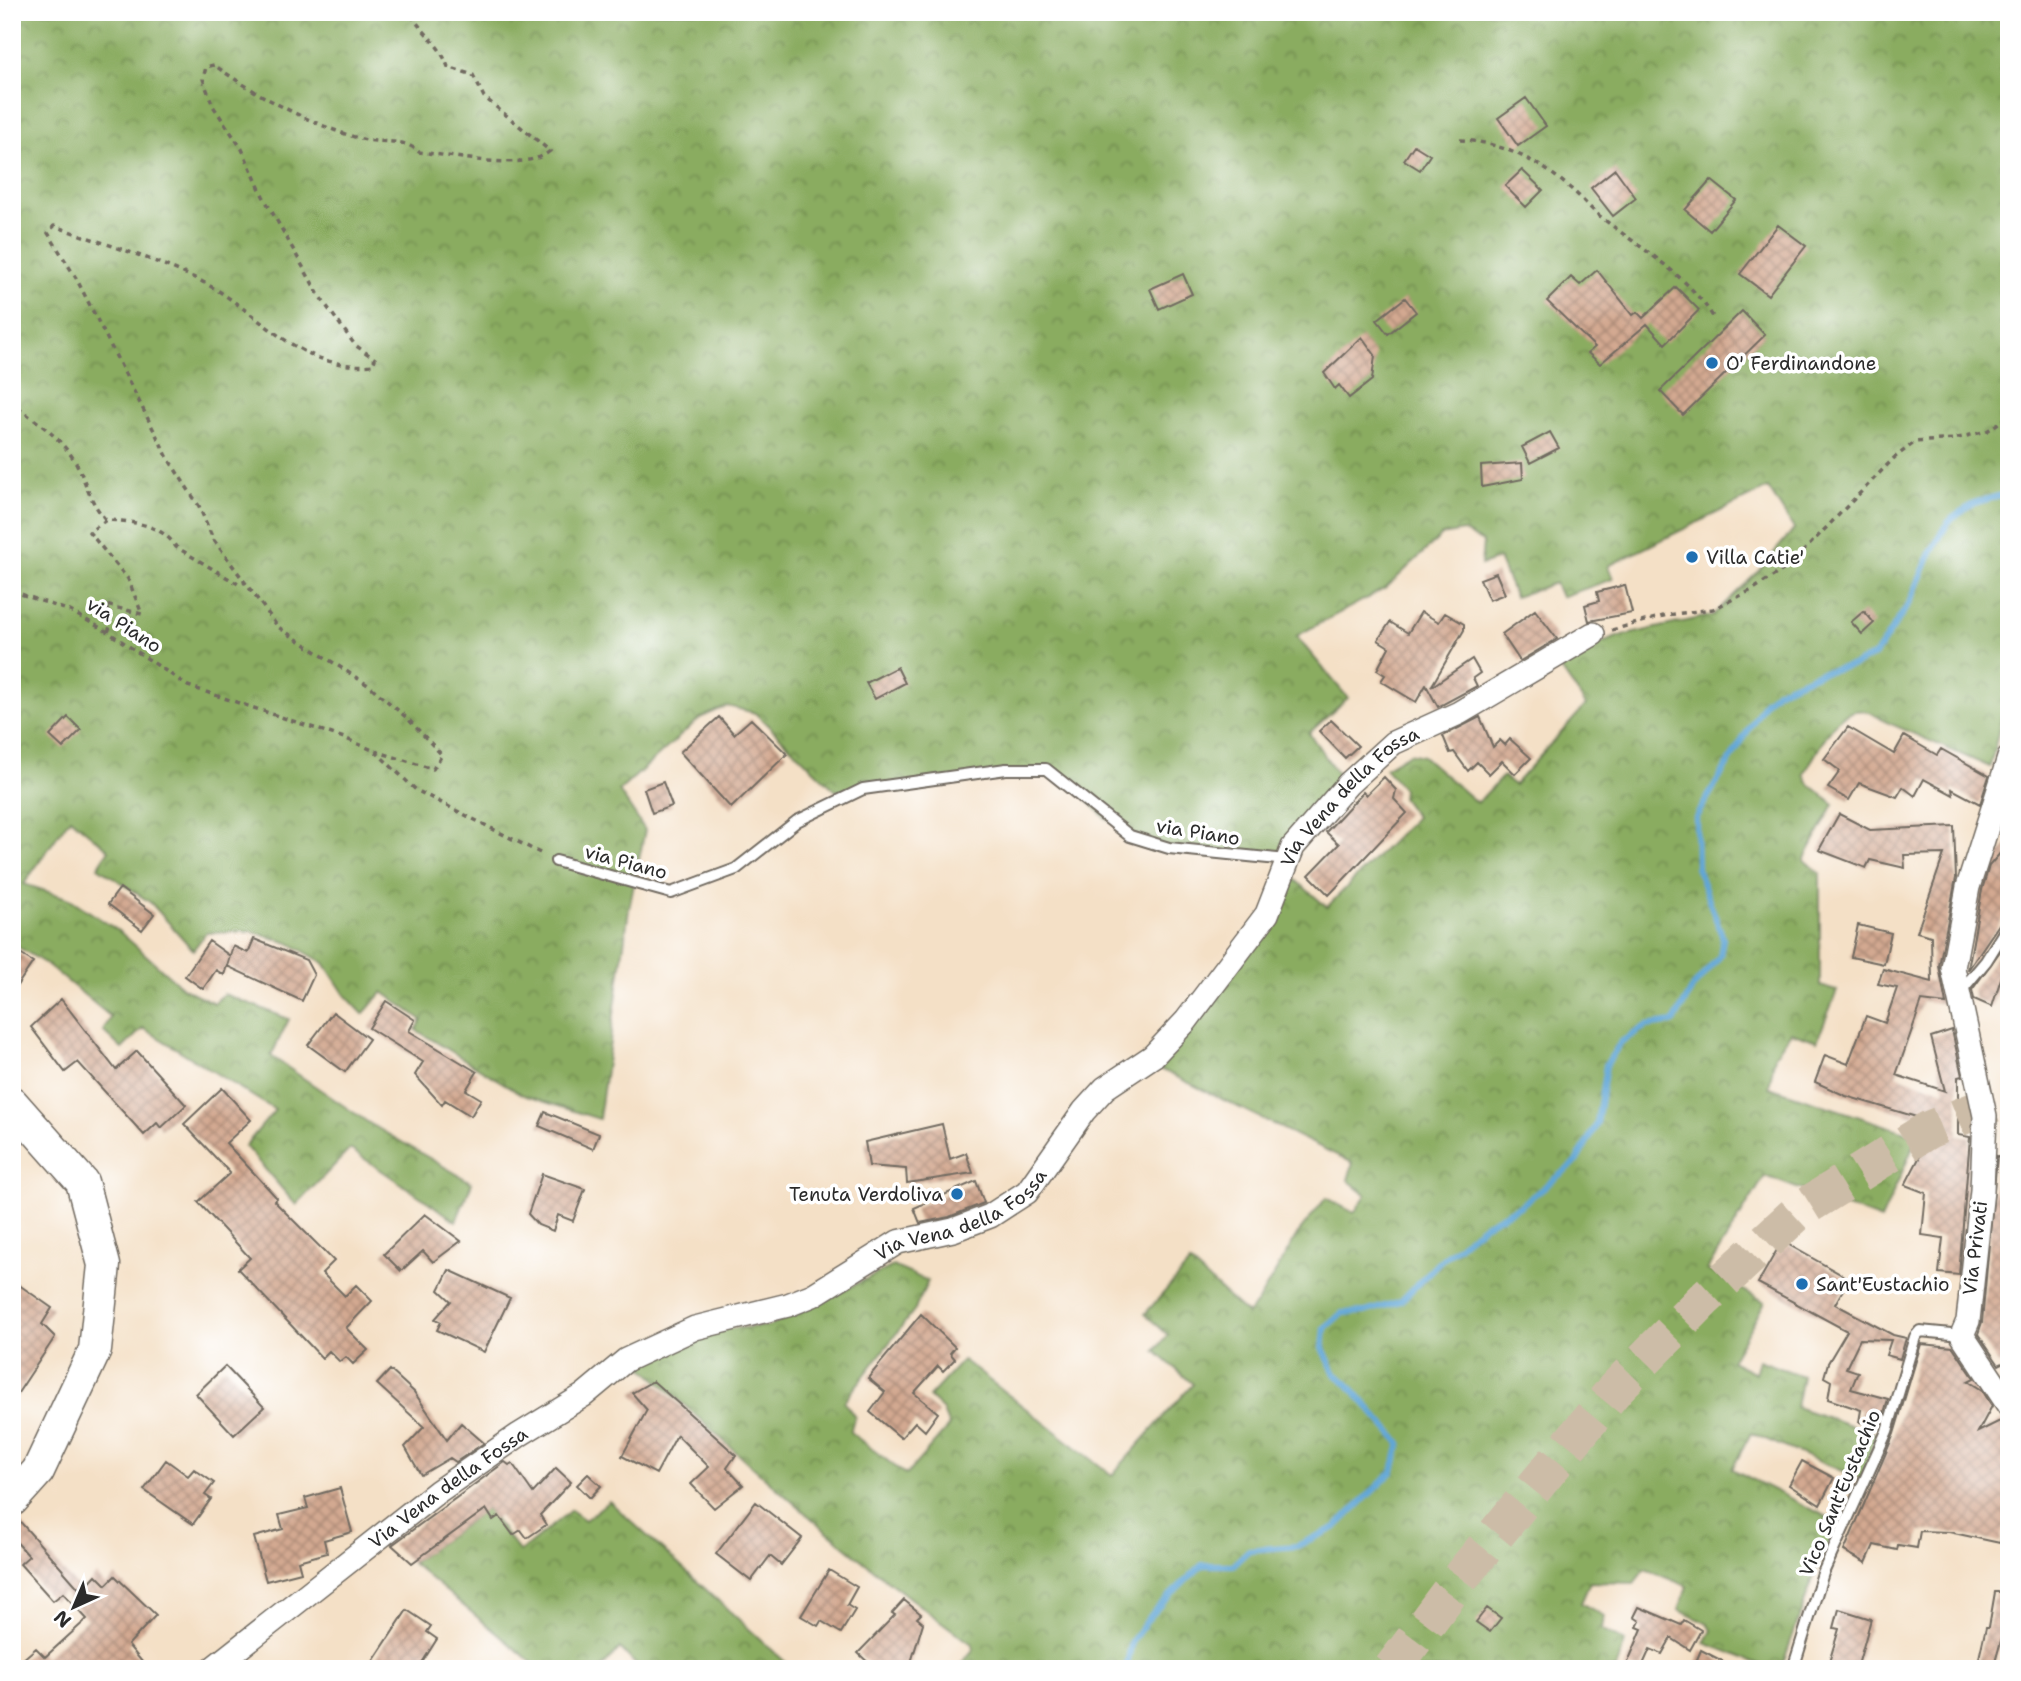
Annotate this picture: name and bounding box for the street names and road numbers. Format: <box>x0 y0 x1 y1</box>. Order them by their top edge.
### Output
street label: via Piano <box>82 592 166 658</box>
street label: Via Vena della Fossa <box>1274 720 1423 870</box>
street label: via Piano <box>1154 813 1242 851</box>
street label: via Piano <box>582 839 670 885</box>
street label: Via Vena della Fossa <box>870 1164 1052 1266</box>
street label: Via Privati <box>1957 1199 1993 1297</box>
street label: Vico Sant'Eustachio <box>1794 1406 1886 1580</box>
street label: Via Vena della Fossa <box>363 1420 532 1554</box>

